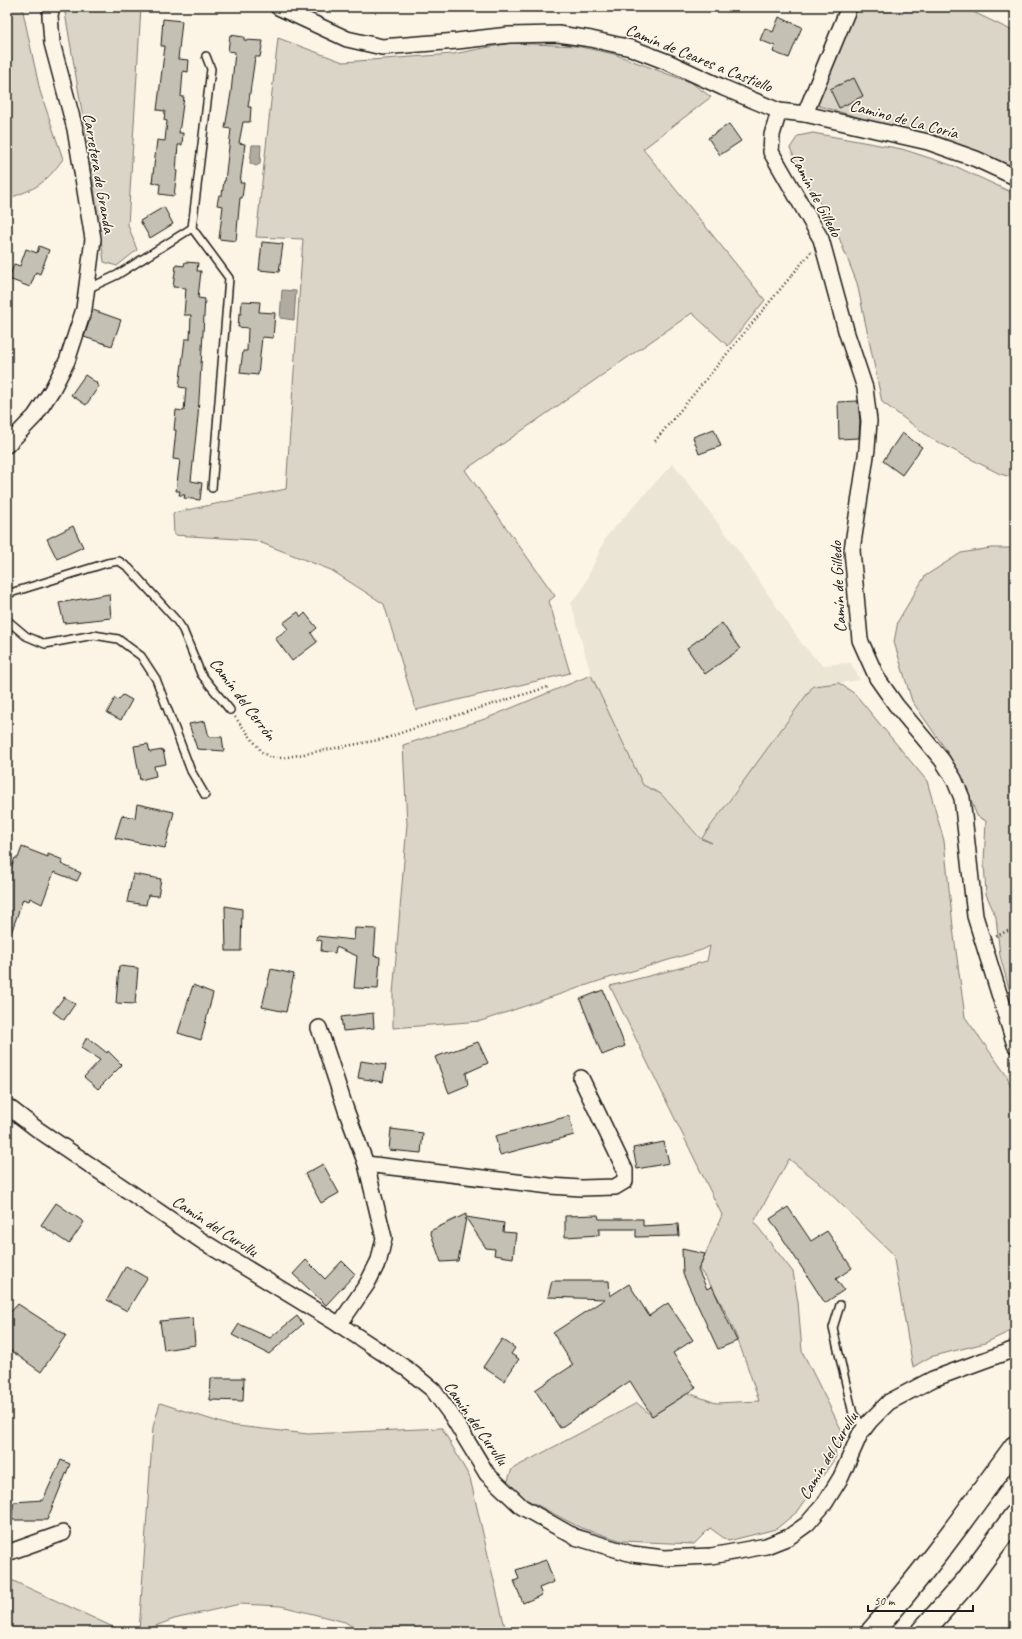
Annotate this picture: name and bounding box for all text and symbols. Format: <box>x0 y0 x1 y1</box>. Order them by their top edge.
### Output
street label: Camín de Ceares a Castiello <box>623 19 776 97</box>
street label: Camino de La Coría <box>848 94 962 144</box>
street label: Carretera de Granda <box>78 111 120 236</box>
street label: Camín de Gilledo <box>785 150 847 241</box>
street label: Camín de Gilledo <box>825 540 851 633</box>
street label: Camín del Cerrón <box>205 653 282 746</box>
street label: Camín del Curullu <box>168 1191 263 1262</box>
street label: Camín del Curullu <box>439 1377 514 1471</box>
street label: Camín del Curullu <box>794 1407 863 1503</box>
scale bar <box>868 1587 973 1613</box>
text: 50 m <box>874 1593 896 1609</box>

